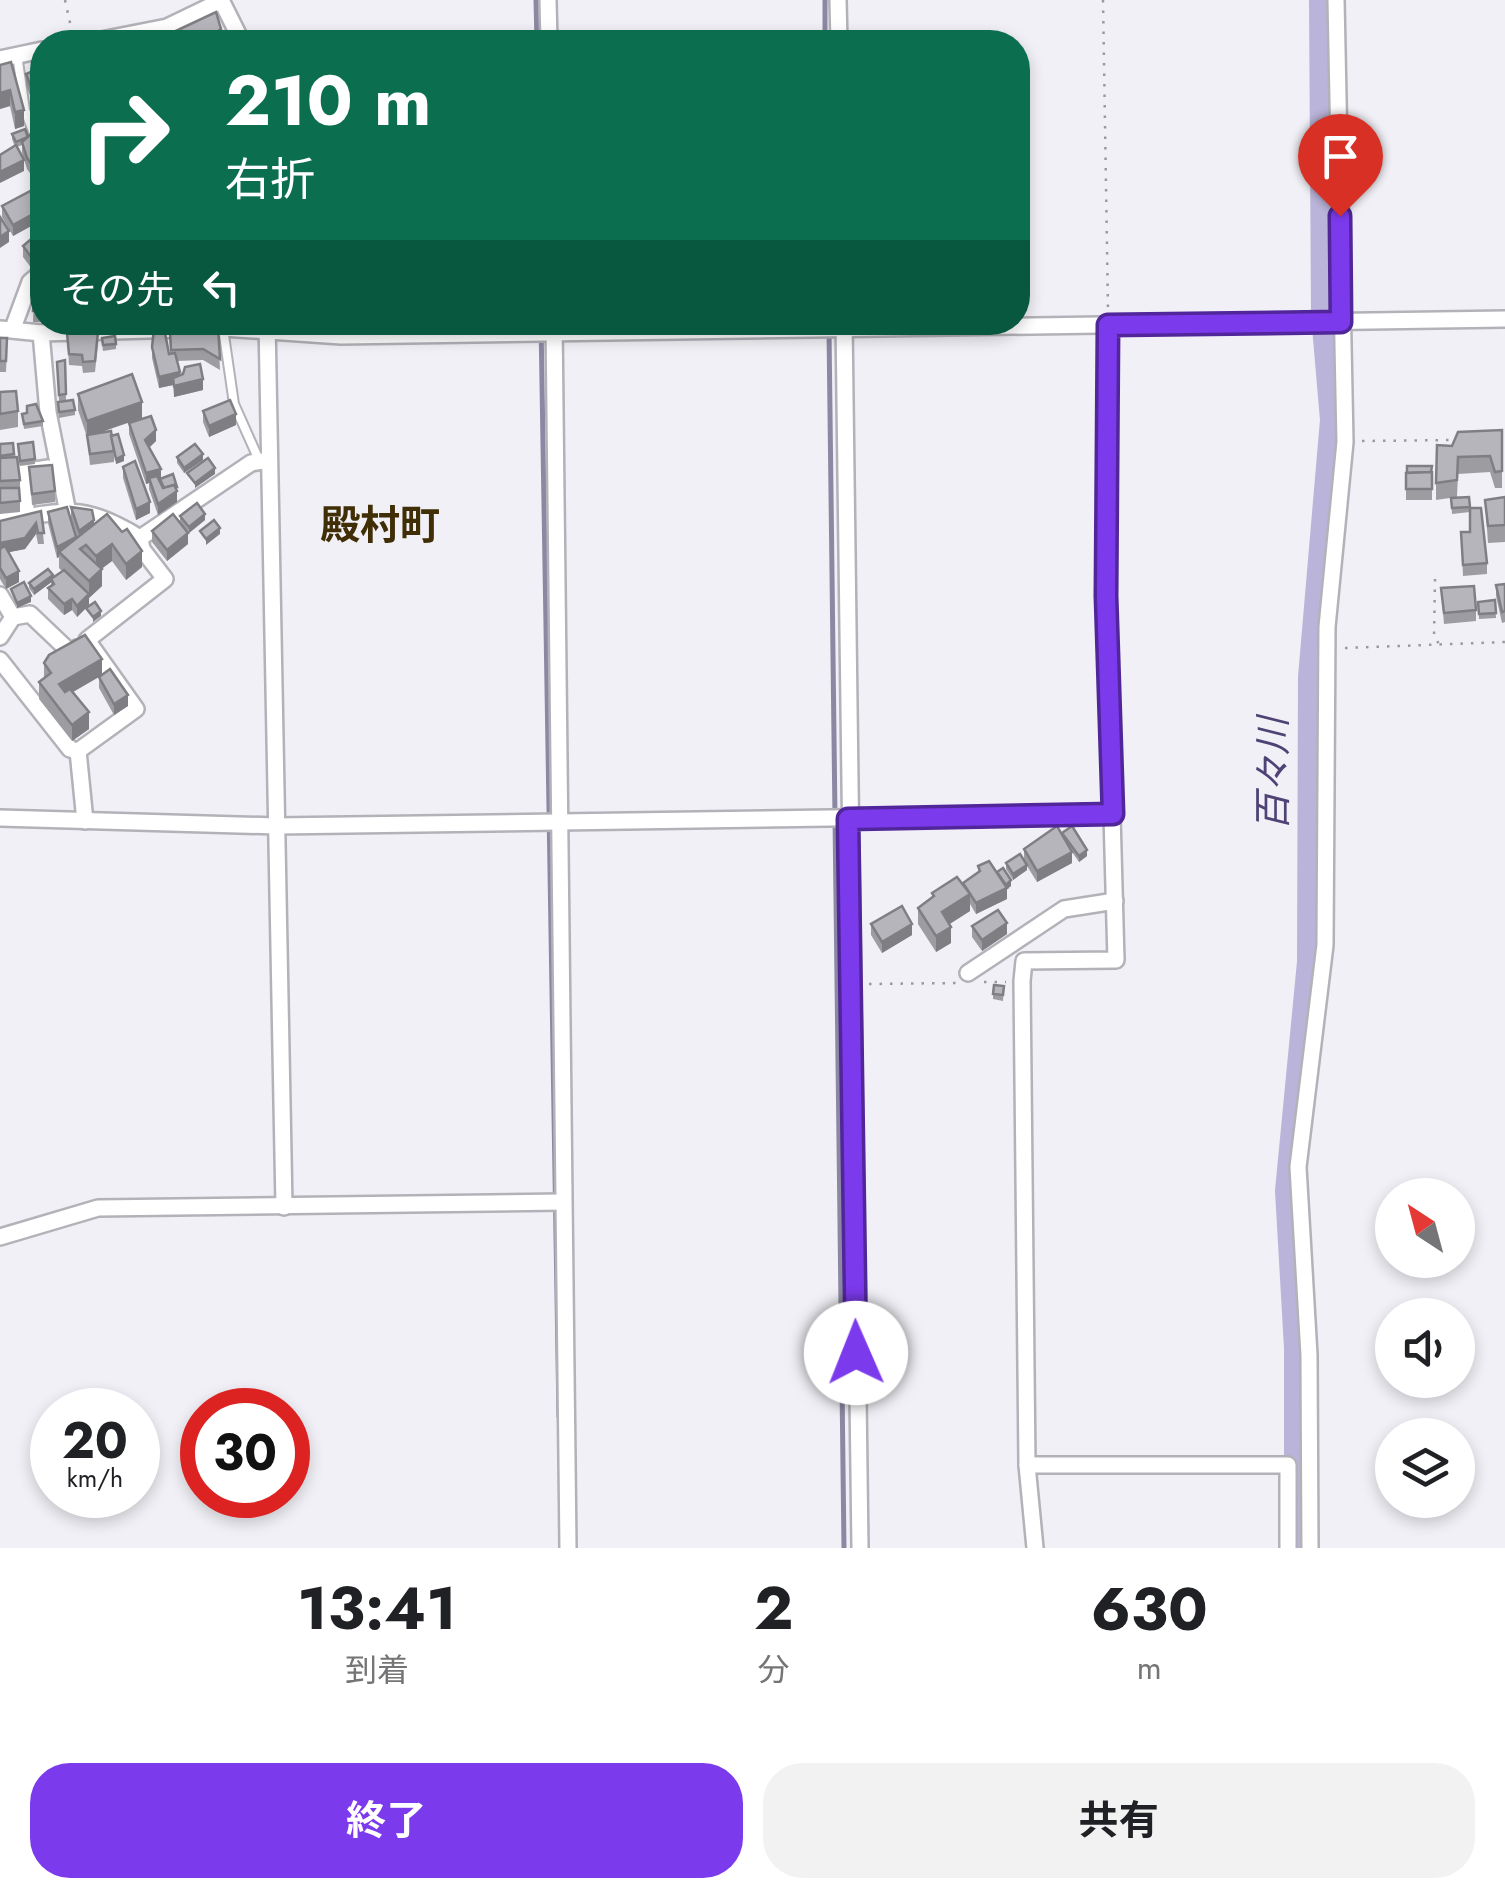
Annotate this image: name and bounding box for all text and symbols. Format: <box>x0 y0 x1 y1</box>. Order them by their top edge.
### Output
text: 210 m <box>225 50 431 151</box>
icon: right <box>60 70 190 200</box>
pin <box>1298 114 1383 217</box>
icon: arrive <box>1313 129 1368 184</box>
text: 右折 <box>225 147 315 212</box>
icon: left <box>194 260 249 315</box>
text: その先 <box>60 262 174 317</box>
district label: 殿村町 <box>320 496 440 554</box>
water label: 百々川 <box>1245 713 1300 831</box>
north arrow <box>1375 1178 1475 1278</box>
map controls <box>1375 1178 1475 1518</box>
button: sound <box>1375 1298 1475 1398</box>
position arrow <box>804 1301 908 1405</box>
speed limit sign: 30 <box>180 1388 310 1518</box>
text: 20 <box>62 1404 128 1477</box>
button: layers <box>1375 1418 1475 1518</box>
text: km/h <box>67 1460 123 1496</box>
text: 13:41 <box>297 1565 457 1652</box>
text: 2 <box>754 1565 793 1652</box>
text: 630 <box>1091 1566 1208 1653</box>
text: m <box>1137 1645 1162 1691</box>
text: 到着 <box>345 1647 409 1693</box>
text: 分 <box>758 1647 790 1693</box>
button: 終了 <box>30 1763 743 1878</box>
button: 共有 <box>763 1763 1475 1878</box>

